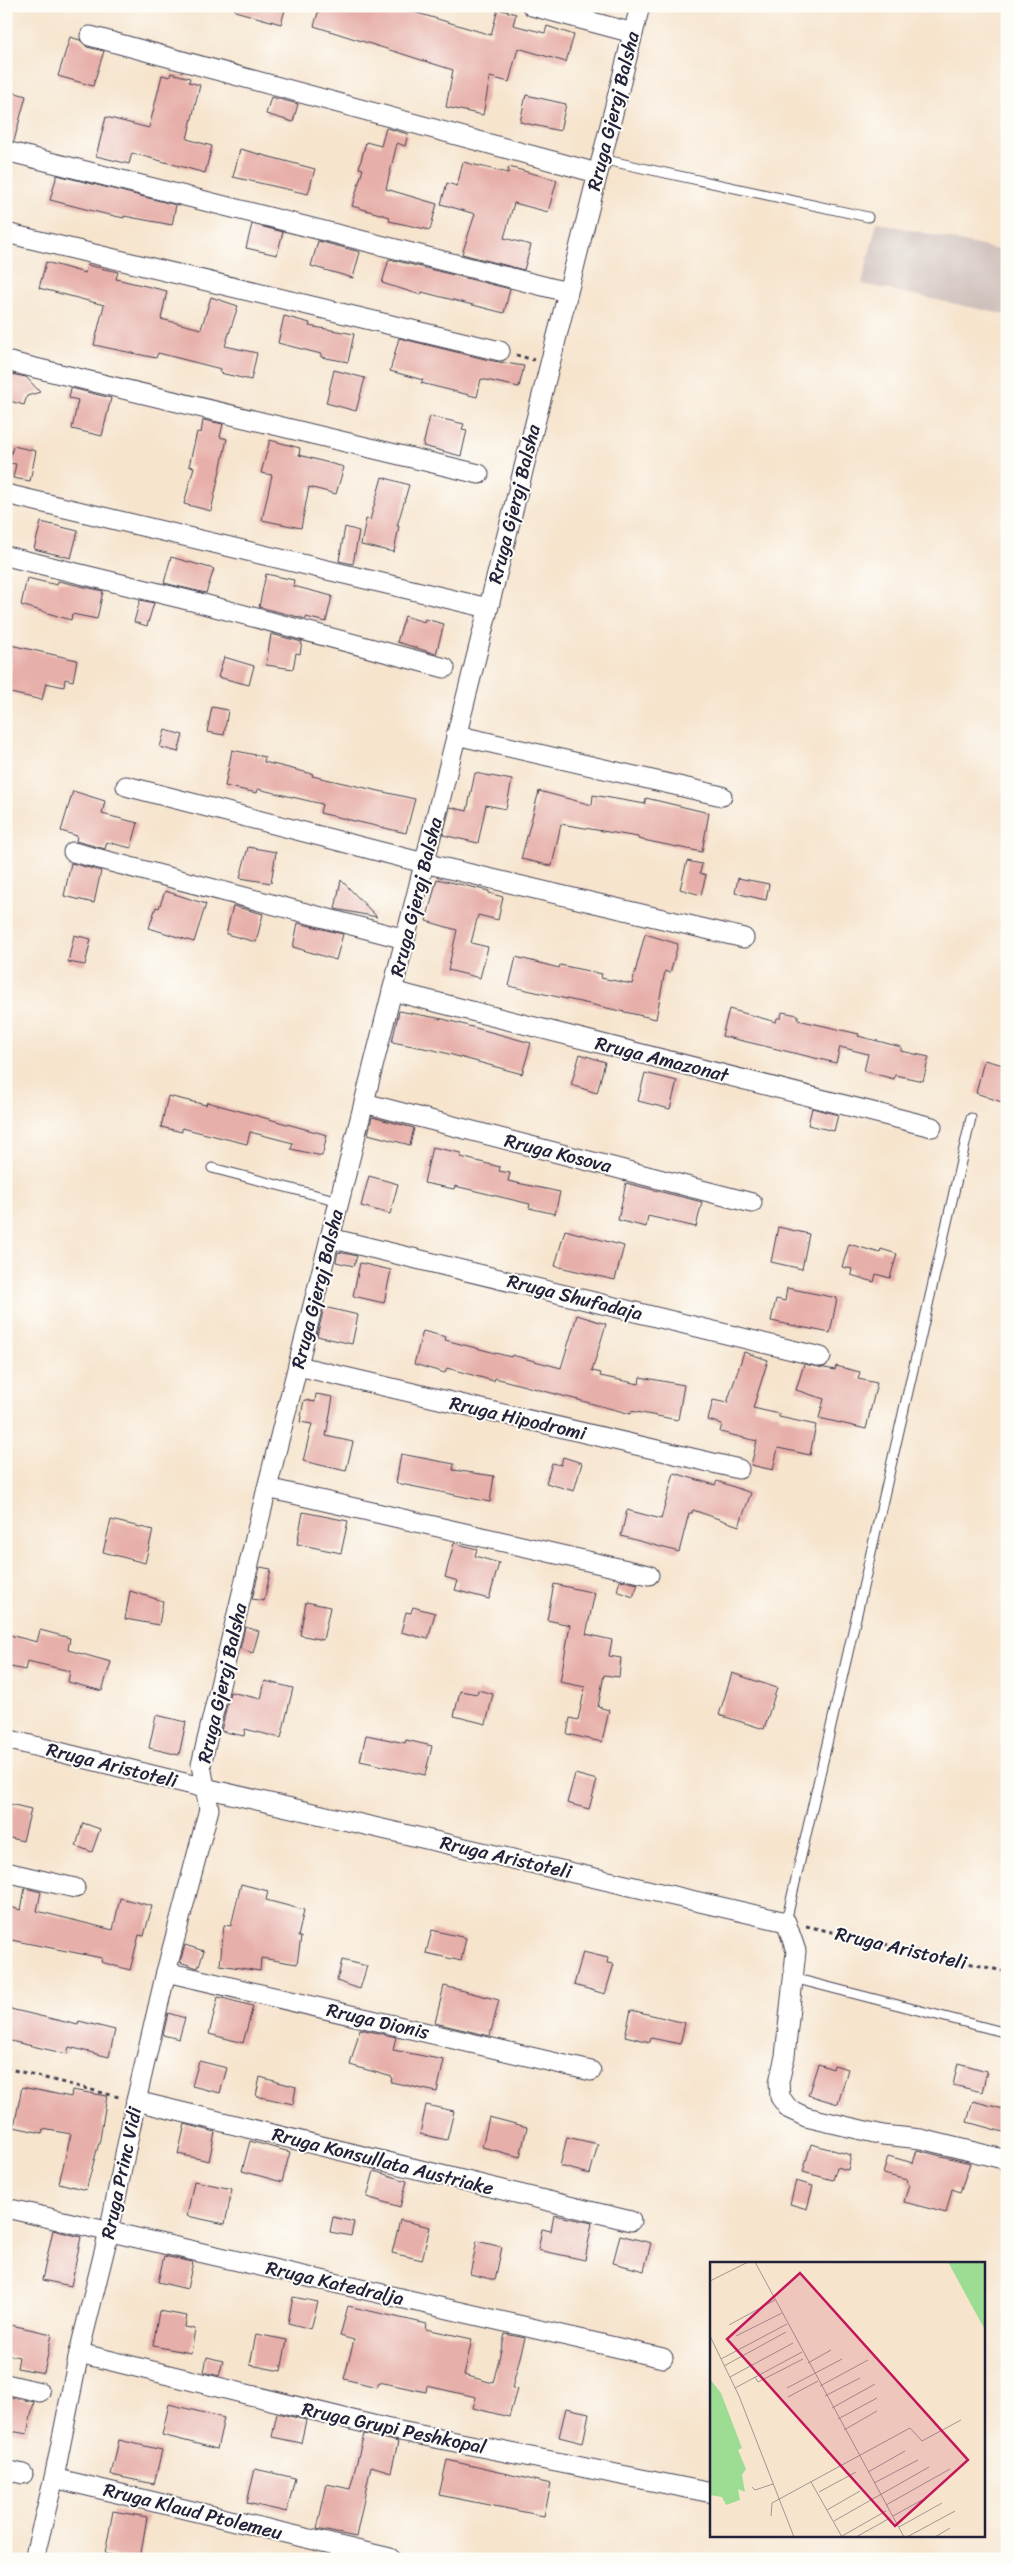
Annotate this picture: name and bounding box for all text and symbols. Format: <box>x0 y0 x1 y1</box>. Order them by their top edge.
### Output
street label: Rruga Gjergj Balsha <box>577 27 649 194</box>
street label: Rruga Gjergj Balsha <box>478 420 550 587</box>
street label: Rruga Gjergj Balsha <box>380 813 452 980</box>
street label: Rruga Amazonat <box>592 1027 733 1092</box>
street label: Rruga Kosova <box>501 1124 615 1182</box>
street label: Rruga Gjergj Balsha <box>281 1205 353 1372</box>
street label: Rruga Shufadaja <box>504 1264 647 1330</box>
street label: Rruga Hipodromi <box>446 1386 590 1450</box>
street label: Rruga Gjergj Balsha <box>188 1599 257 1766</box>
street label: Rruga Aristoteli <box>43 1733 182 1797</box>
street label: Rruga Aristoteli <box>437 1826 576 1888</box>
street label: Rruga Aristoteli <box>832 1917 971 1979</box>
street label: Rruga Dionis <box>324 1993 433 2049</box>
street label: Rruga Princ Vidi <box>91 2103 151 2242</box>
street label: Rruga Konsullata Austriake <box>269 2117 497 2205</box>
street label: Rruga Katedralja <box>263 2251 408 2315</box>
inset map <box>710 2262 986 2538</box>
street label: Rruga Grupi Peshkopal <box>299 2392 490 2464</box>
street label: Rruga Klaud Ptolemeu <box>100 2473 286 2549</box>

